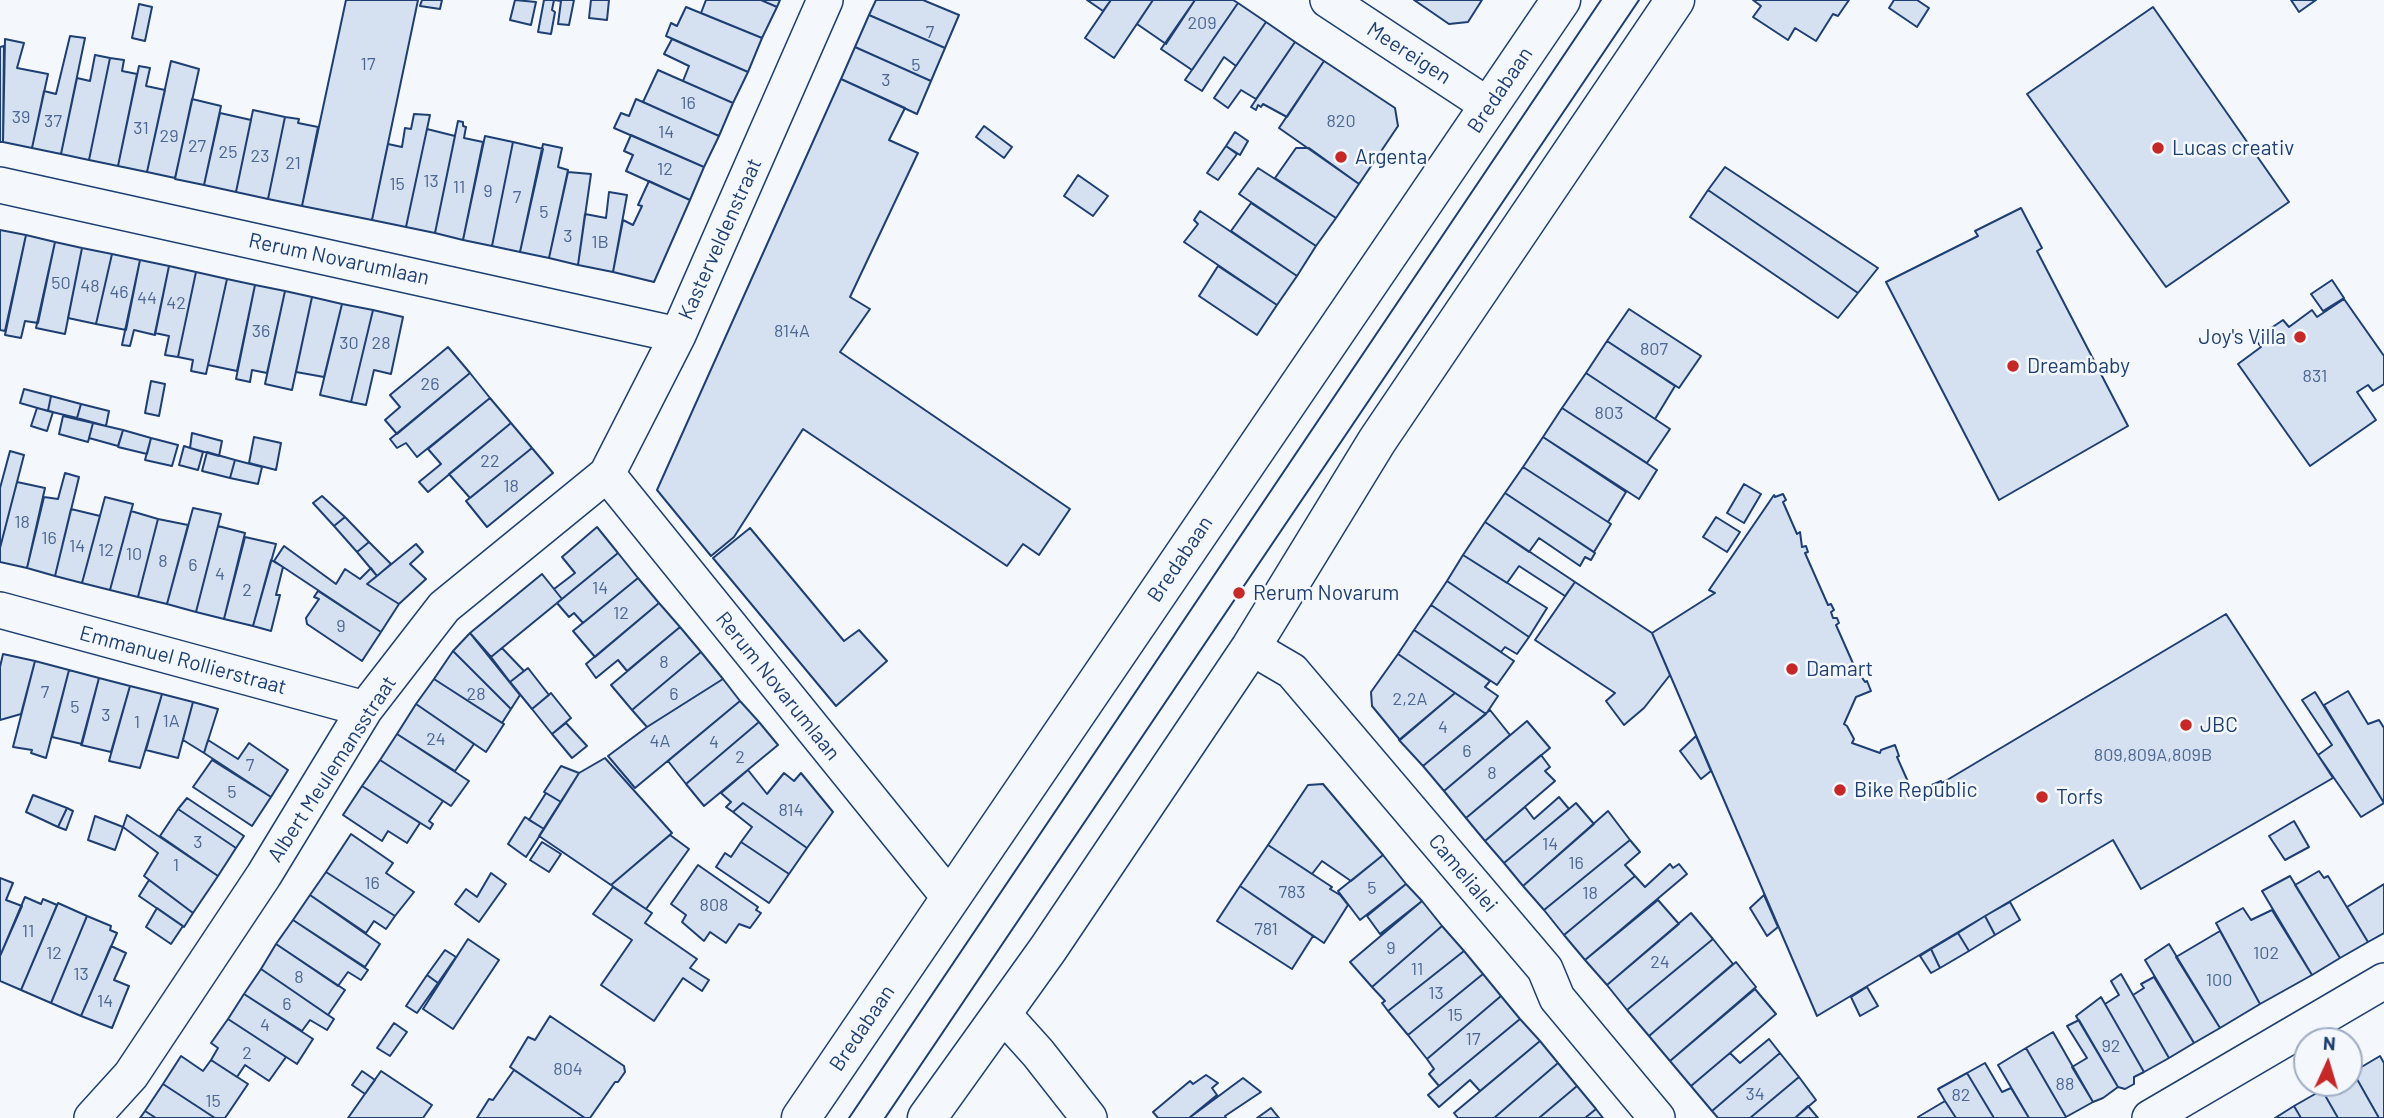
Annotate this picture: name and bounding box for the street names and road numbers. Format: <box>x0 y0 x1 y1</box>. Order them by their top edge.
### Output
street label: Meereigen <box>1362 16 1456 90</box>
street label: Bredabaan <box>1462 42 1538 138</box>
street label: Kasterveldenstraat <box>673 154 767 324</box>
street label: Rerum Novarumlaan <box>246 228 432 290</box>
street label: Bredabaan <box>1142 511 1218 607</box>
street label: Rerum Novarumlaan <box>710 607 846 765</box>
street label: Emmanuel Rollierstraat <box>77 620 289 700</box>
street label: Albert Meulemansstraat <box>262 671 402 867</box>
street label: Camelialei <box>1423 829 1503 917</box>
street label: Bredabaan <box>824 980 900 1076</box>

